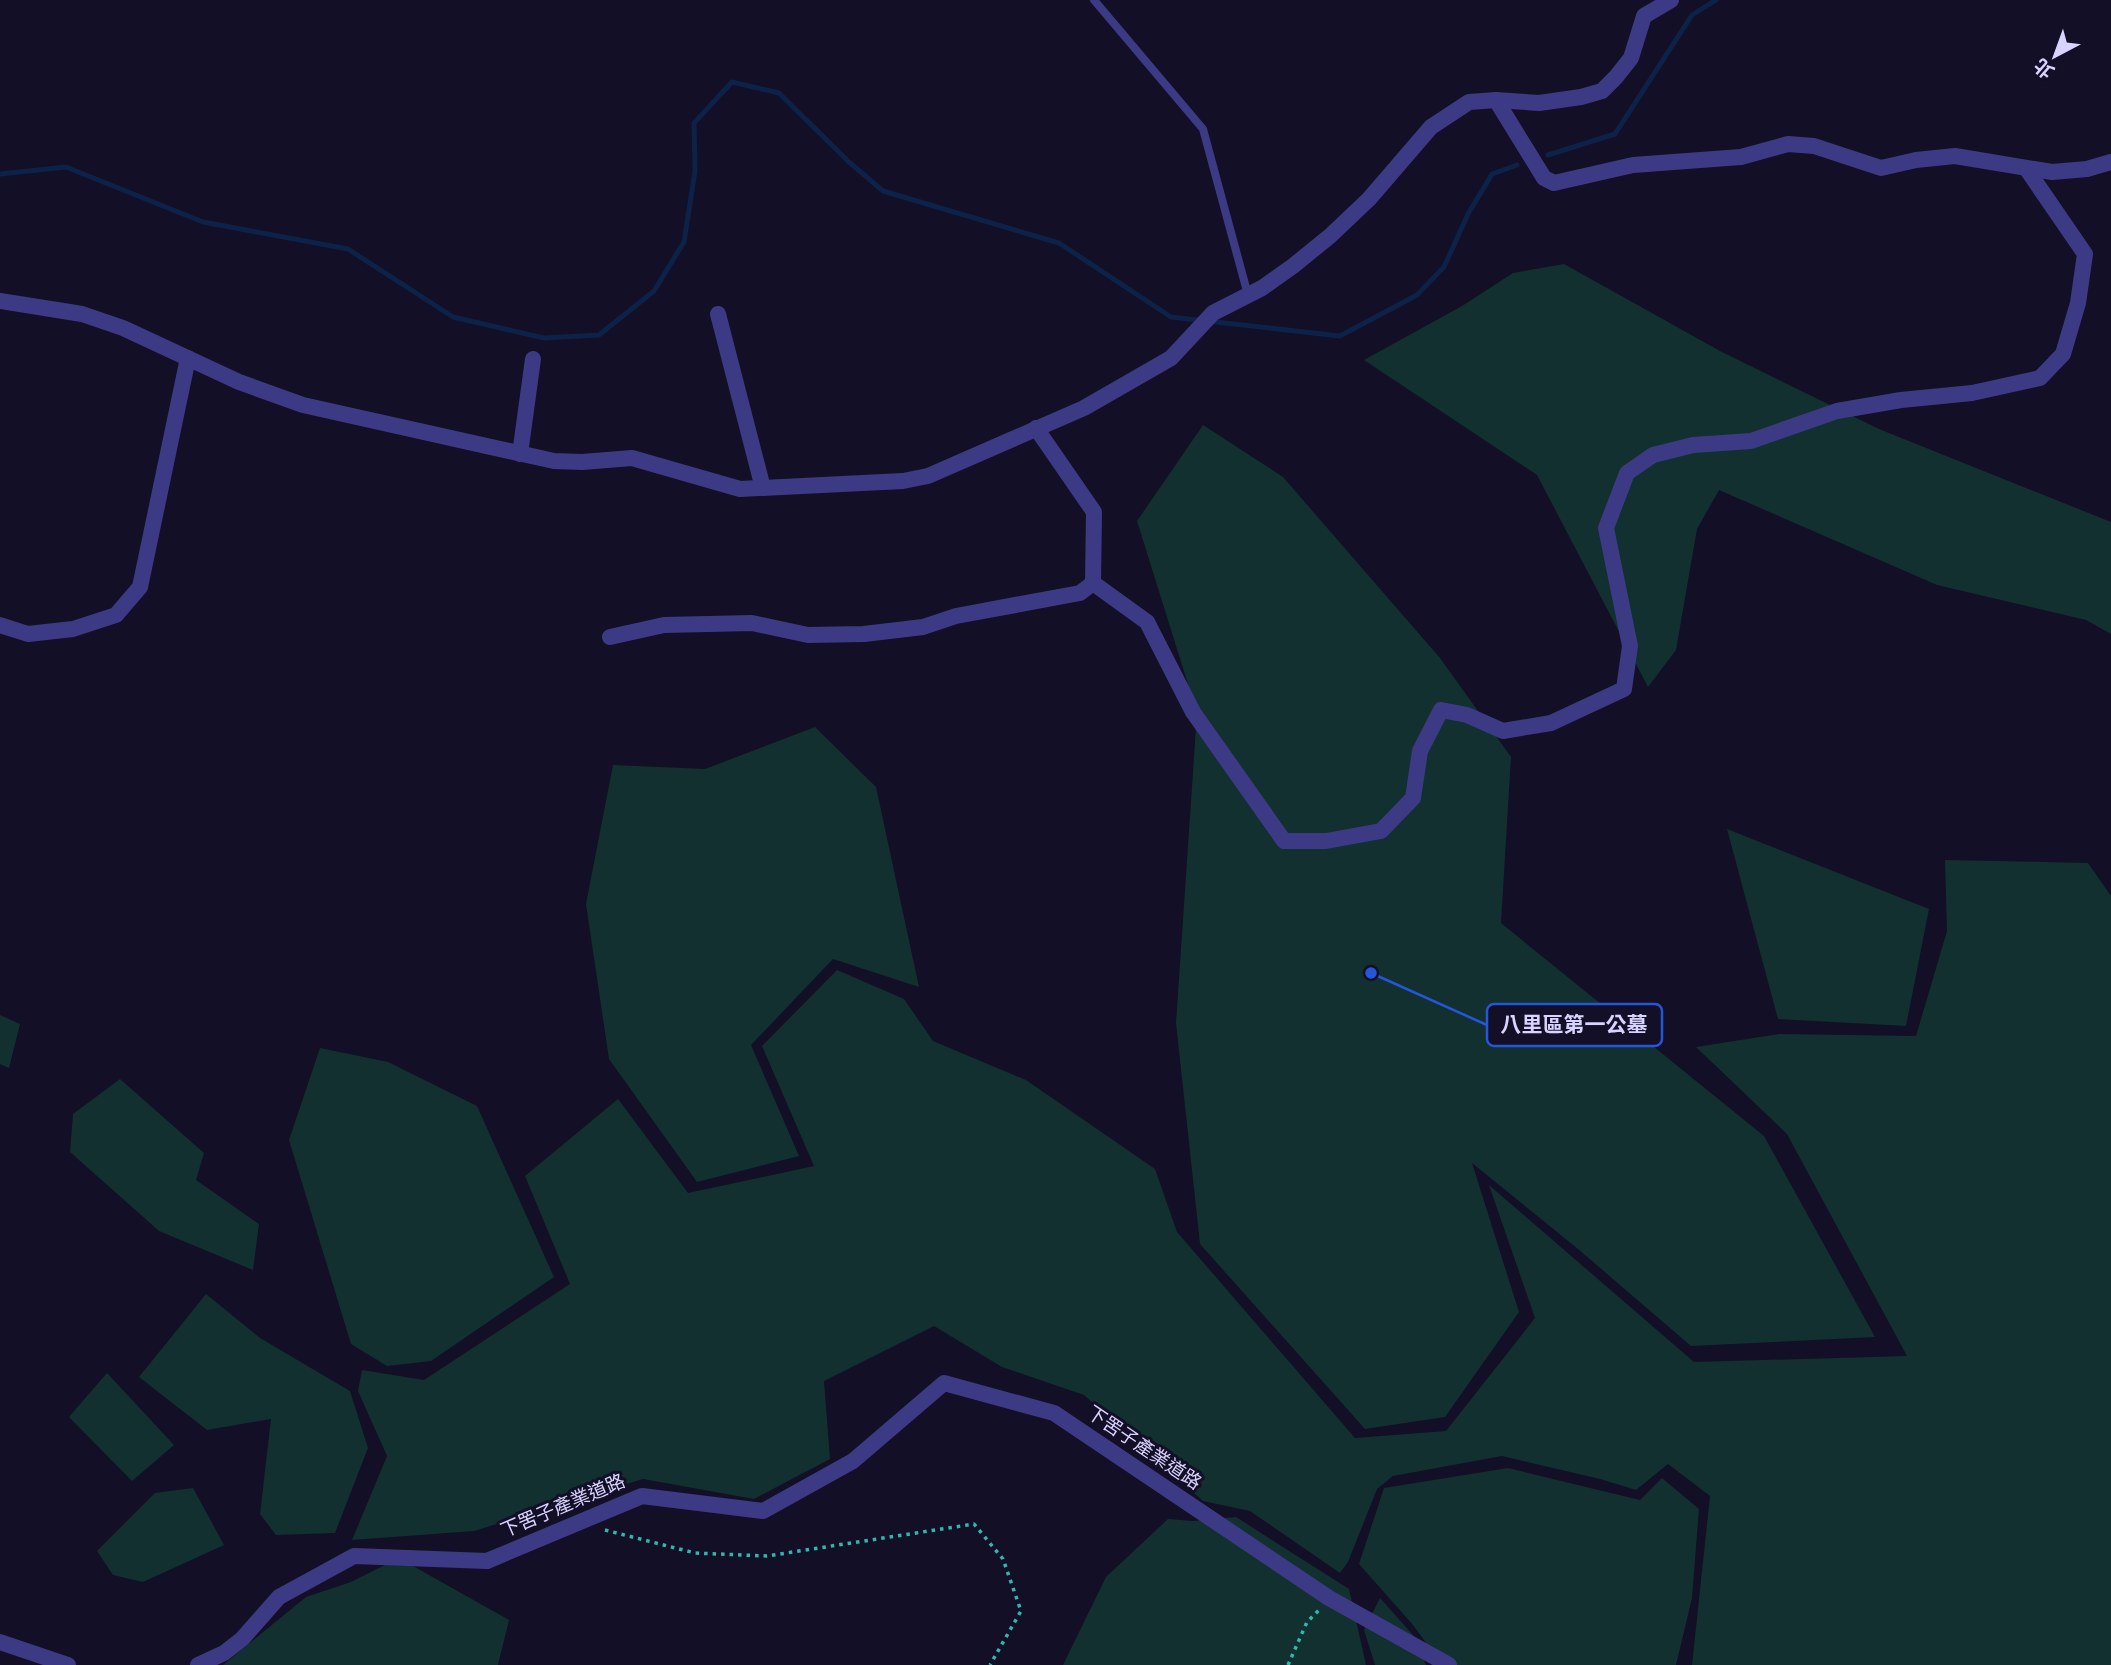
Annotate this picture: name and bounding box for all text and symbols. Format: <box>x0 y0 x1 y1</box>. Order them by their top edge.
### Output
north arrow <box>2020 21 2090 91</box>
text: 北 <box>2030 54 2059 83</box>
callout: 八里區第一公墓 <box>1487 1004 1662 1046</box>
text: 八里區第一公墓 <box>1501 1013 1648 1038</box>
street label: 下罟子產業道路 <box>1083 1402 1205 1494</box>
street label: 下罟子產業道路 <box>497 1470 629 1542</box>

